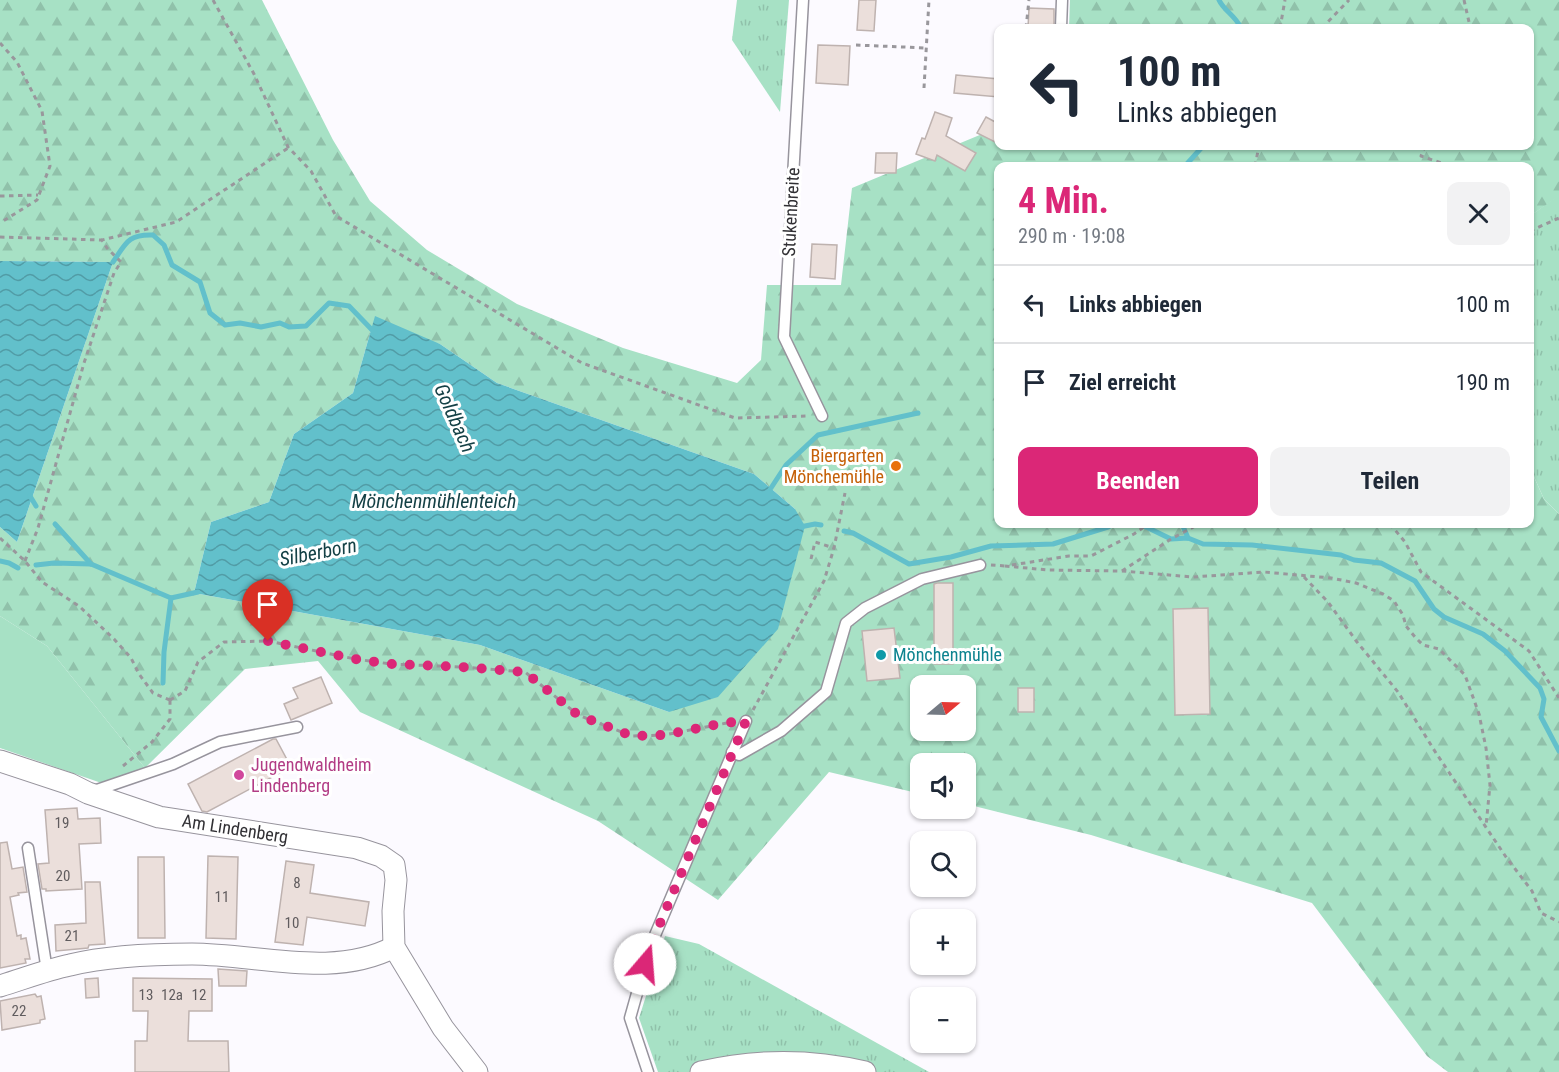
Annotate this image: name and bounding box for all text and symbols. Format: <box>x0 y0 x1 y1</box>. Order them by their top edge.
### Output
text: 100 m <box>1117 47 1222 96</box>
icon: left <box>1018 48 1096 126</box>
text: Links abbiegen <box>1117 97 1277 129</box>
street label: Stukenbreite <box>778 167 803 257</box>
text: 4 Min. <box>1018 180 1109 222</box>
button: close <box>1447 182 1510 245</box>
text: 290 m · 19:08 <box>1018 224 1125 248</box>
icon: left <box>1018 288 1051 321</box>
text: Links abbiegen <box>1069 292 1202 317</box>
text: 100 m <box>1456 292 1510 317</box>
icon: arrive <box>1018 366 1051 399</box>
text: Ziel erreicht <box>1069 370 1176 395</box>
text: 190 m <box>1456 370 1510 395</box>
water label: Goldbach <box>429 380 481 456</box>
place label: Biergarten Mönchemühle <box>784 445 884 487</box>
button: Beenden <box>1018 447 1258 516</box>
button: Teilen <box>1270 447 1510 516</box>
marker: Biergarten Mönchemühle <box>889 459 903 473</box>
water label: Mönchenmühlenteich <box>352 489 516 513</box>
water label: Silberborn <box>277 533 359 571</box>
pin <box>242 579 293 641</box>
icon: arrive <box>251 588 284 621</box>
place label: Mönchenmühle <box>893 644 1002 665</box>
marker: Mönchenmühle <box>874 648 888 662</box>
north arrow <box>910 675 976 741</box>
map controls <box>910 675 976 1053</box>
button: sound <box>910 753 976 819</box>
place label: Jugendwaldheim Lindenberg <box>251 754 372 796</box>
marker: Jugendwaldheim Lindenberg <box>232 768 246 782</box>
street label: Am Lindenberg <box>181 810 290 847</box>
house number: 19 <box>55 814 69 832</box>
button: search <box>910 831 976 897</box>
house number: 20 <box>56 867 70 885</box>
house number: 8 <box>293 874 301 892</box>
house number: 11 <box>215 888 229 906</box>
button: + <box>910 909 976 975</box>
house number: 10 <box>285 914 299 932</box>
house number: 21 <box>65 927 79 945</box>
position arrow <box>613 932 677 996</box>
house number: 13 <box>139 986 153 1004</box>
house number: 12a <box>161 986 183 1004</box>
house number: 12 <box>192 986 206 1004</box>
button: − <box>910 987 976 1053</box>
house number: 22 <box>12 1002 26 1020</box>

